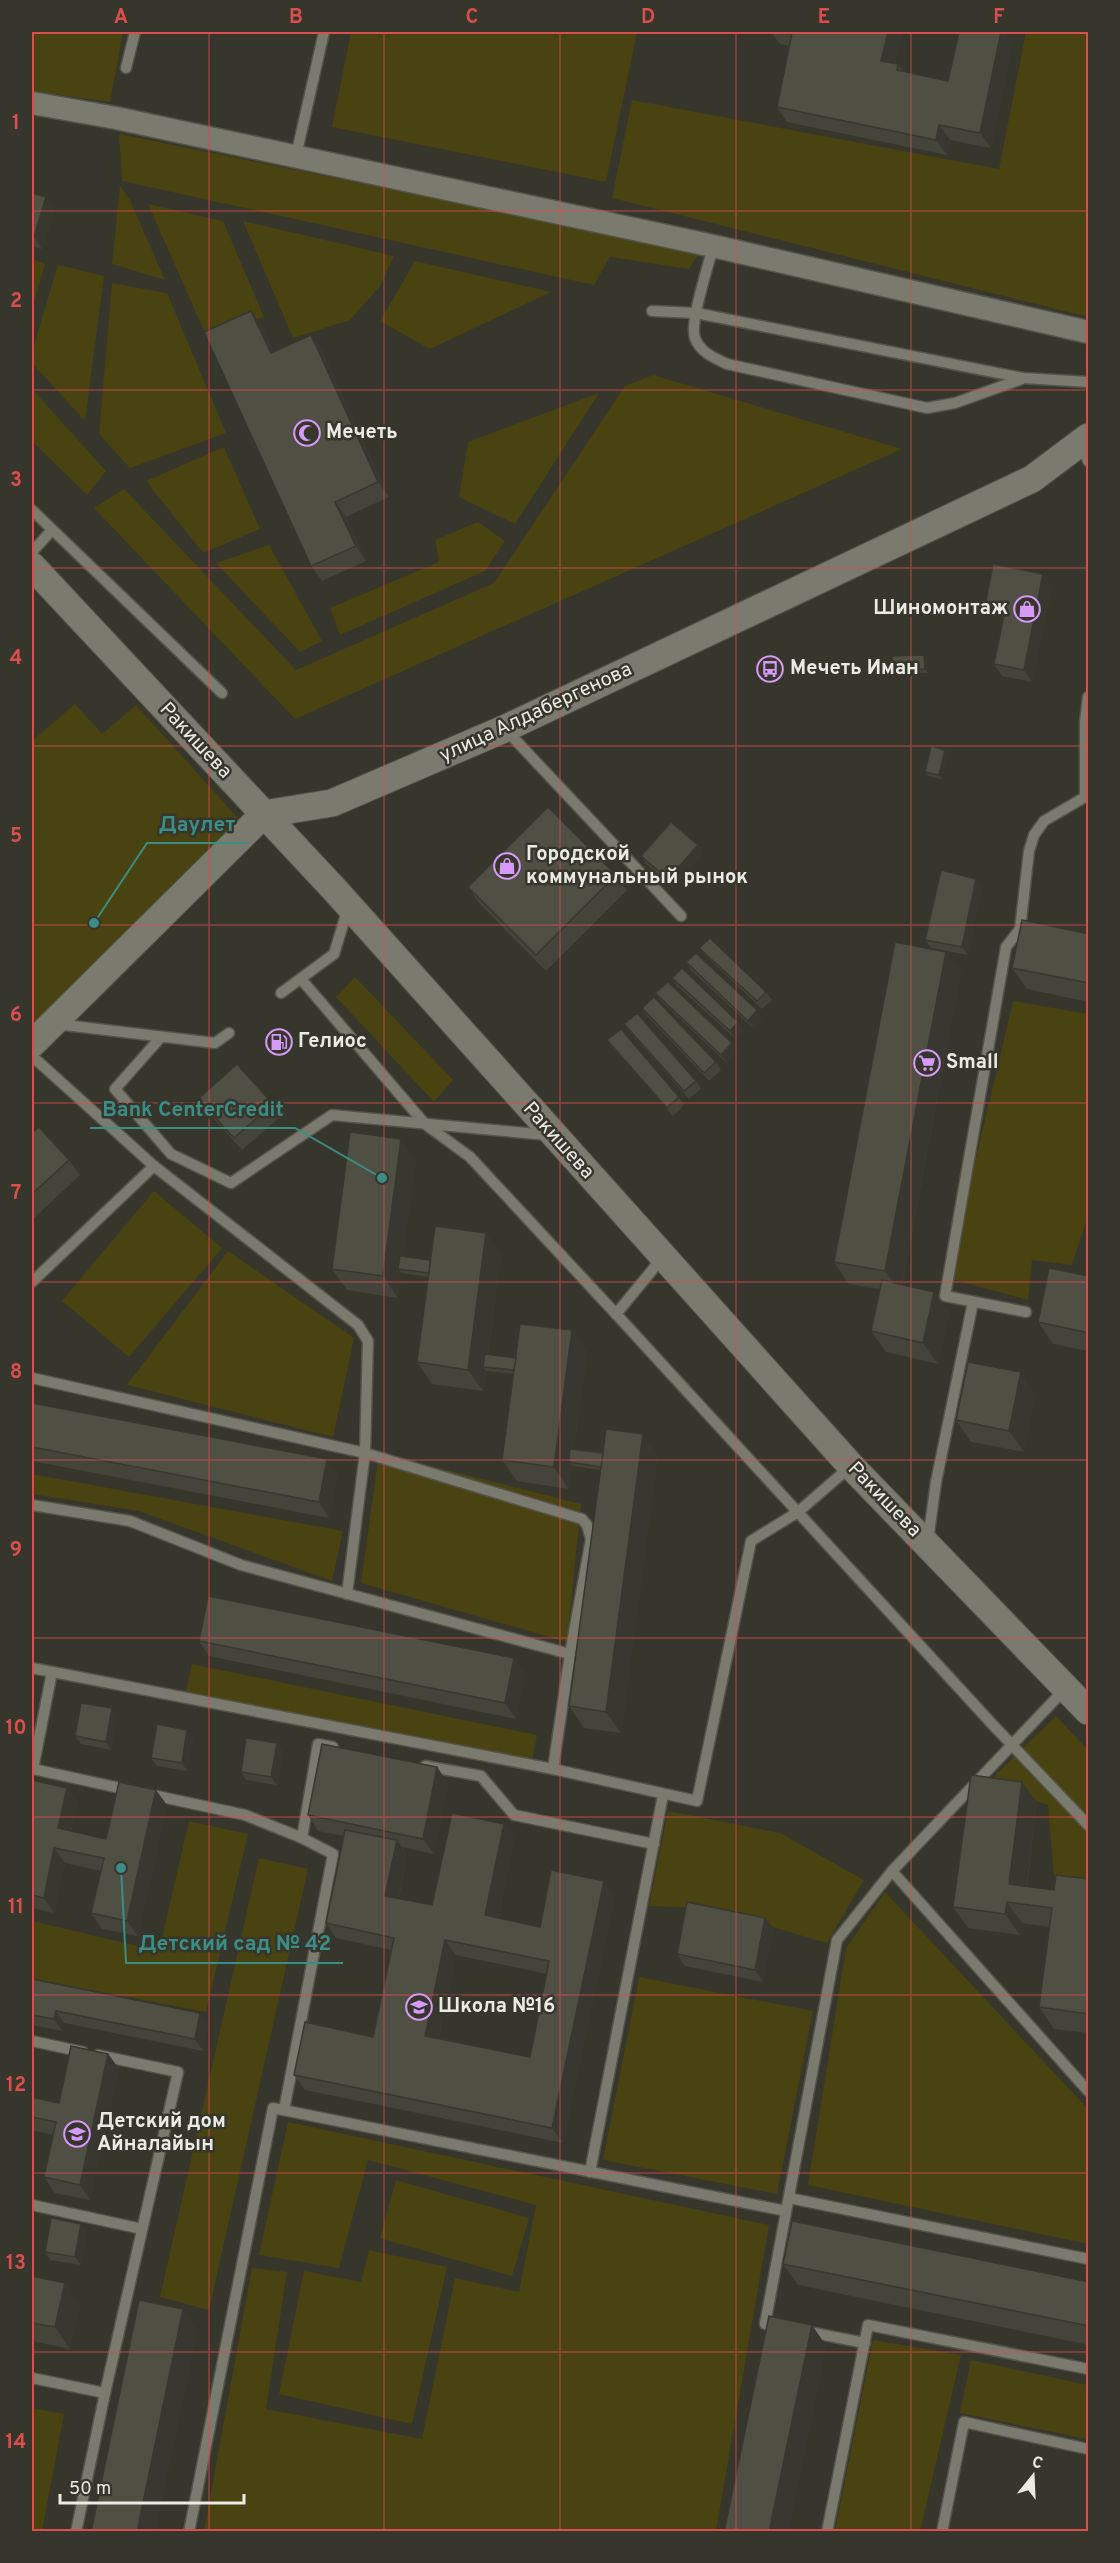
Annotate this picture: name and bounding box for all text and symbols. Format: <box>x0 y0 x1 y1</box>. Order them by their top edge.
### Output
text: A <box>114 5 128 31</box>
text: B <box>289 5 303 31</box>
text: C <box>466 5 478 31</box>
text: D <box>641 5 655 31</box>
text: E <box>818 5 830 31</box>
text: F <box>993 5 1005 31</box>
text: 1 <box>12 111 20 137</box>
text: 2 <box>10 289 22 315</box>
mosque icon: Мечеть <box>292 418 322 448</box>
place label: Мечеть <box>326 420 398 446</box>
text: 3 <box>10 468 22 494</box>
shop icon: Шиномонтаж <box>1012 594 1042 624</box>
place label: Шиномонтаж <box>873 596 1008 622</box>
text: 4 <box>10 646 22 672</box>
bus stop icon: Мечеть Иман <box>755 654 785 684</box>
place label: Мечеть Иман <box>790 656 919 682</box>
street label: улица Алдабергенова <box>436 657 636 769</box>
street label: Ракишева <box>153 697 237 785</box>
callout: Даулет <box>147 804 247 843</box>
text: Даулет <box>159 812 235 839</box>
text: 5 <box>10 824 22 850</box>
place label: Городской коммунальный рынок <box>526 842 748 891</box>
shop icon: Городской коммунальный рынок <box>492 851 522 881</box>
text: 6 <box>10 1003 22 1029</box>
fuel station icon: Гелиос <box>264 1027 294 1057</box>
place label: Гелиос <box>298 1029 367 1055</box>
supermarket icon: Small <box>912 1048 942 1078</box>
place label: Small <box>946 1050 999 1076</box>
callout: Bank CenterCredit <box>90 1089 295 1128</box>
text: Bank CenterCredit <box>102 1097 284 1124</box>
street label: Ракишева <box>516 1097 600 1185</box>
text: 7 <box>11 1181 21 1207</box>
text: 8 <box>10 1360 22 1386</box>
street label: Ракишева <box>842 1457 926 1543</box>
text: 9 <box>10 1538 22 1564</box>
text: 10 <box>5 1716 27 1742</box>
text: 11 <box>8 1895 24 1921</box>
callout: Детский сад № 42 <box>126 1924 343 1963</box>
text: Детский сад № 42 <box>139 1931 331 1958</box>
school or university icon: Школа №16 <box>404 1992 434 2022</box>
place label: Школа №16 <box>438 1994 555 2020</box>
text: 12 <box>6 2073 26 2099</box>
place label: Детский дом Айналайын <box>97 2109 226 2158</box>
school or university icon: Детский дом Айналайын <box>62 2119 92 2149</box>
text: 13 <box>6 2251 26 2277</box>
text: 14 <box>6 2430 26 2456</box>
north arrow <box>1003 2446 1063 2506</box>
text: С <box>1029 2453 1045 2475</box>
scale bar <box>60 2467 244 2505</box>
text: 50 m <box>69 2478 111 2501</box>

